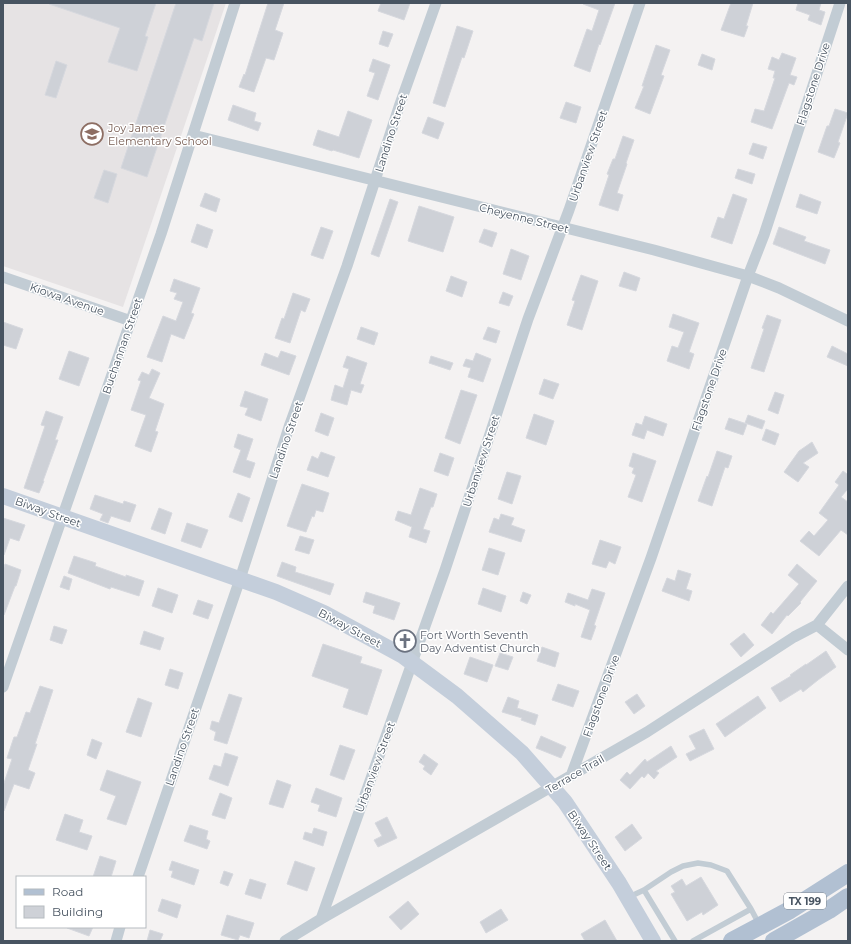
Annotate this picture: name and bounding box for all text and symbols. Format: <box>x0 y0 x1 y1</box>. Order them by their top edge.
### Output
street label: Flagstone Drive <box>793 40 833 127</box>
street label: Landino Street <box>372 92 410 174</box>
street label: Urbanview Street <box>566 108 610 203</box>
school or university icon: Joy James Elementary School <box>79 121 105 147</box>
place label: Joy James Elementary School <box>107 121 212 148</box>
street label: Cheyenne Street <box>478 200 571 236</box>
street label: Kiowa Avenue <box>28 280 106 318</box>
street label: Buchannan Street <box>99 296 145 396</box>
street label: Flagstone Drive <box>688 347 730 433</box>
street label: Landino Street <box>266 399 306 481</box>
street label: Urbanview Street <box>460 413 503 509</box>
street label: Biway Street <box>13 494 83 531</box>
street label: Biway Street <box>316 606 384 651</box>
church icon: Fort Worth Seventh Day Adventist Church <box>392 628 418 654</box>
place label: Fort Worth Seventh Day Adventist Church <box>420 628 540 655</box>
street label: Flagstone Drive <box>580 653 622 739</box>
street label: Landino Street <box>162 706 202 788</box>
street label: Urbanview Street <box>352 719 398 814</box>
street label: Terrace Trail <box>543 752 607 796</box>
street label: Biway Street <box>565 807 615 873</box>
legend <box>16 876 146 928</box>
text: Road <box>52 884 83 899</box>
road number: TX 199 <box>784 893 826 909</box>
text: Building <box>52 904 103 919</box>

